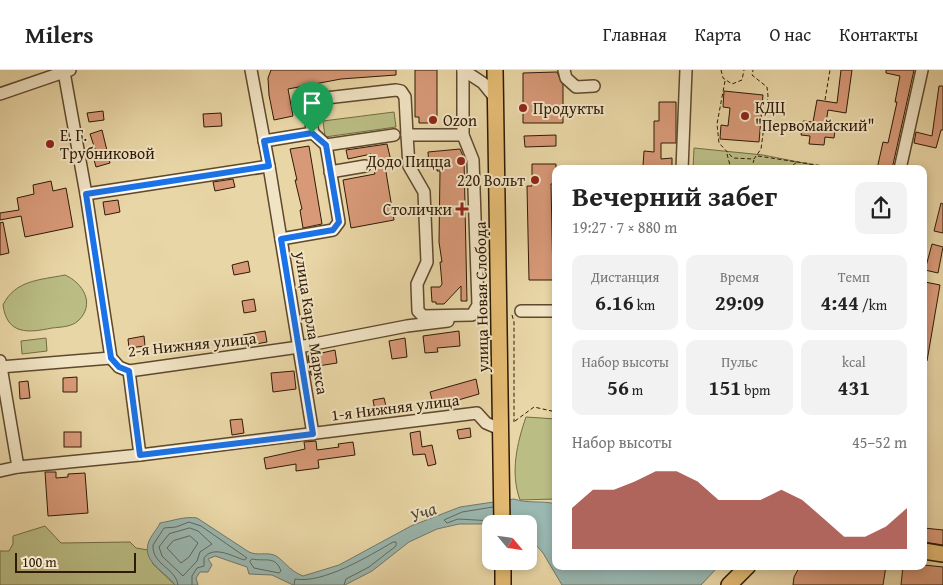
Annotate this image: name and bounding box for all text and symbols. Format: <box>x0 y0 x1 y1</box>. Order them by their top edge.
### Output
text: Milers <box>25 17 94 52</box>
text: Главная <box>603 21 667 48</box>
text: Карта <box>695 21 741 48</box>
text: О нас <box>769 21 811 48</box>
text: Контакты <box>839 21 918 48</box>
pin <box>291 82 333 133</box>
icon: arrive <box>298 89 326 117</box>
place label: КДЦ "Первомайский" <box>755 95 875 137</box>
place label: Продукты <box>533 96 604 120</box>
marker: Продукты <box>517 102 529 114</box>
place label: Ozon <box>443 108 477 132</box>
marker: КДЦ "Первомайский" <box>739 110 751 122</box>
marker: Ozon <box>427 114 439 126</box>
place label: Е. Г. Трубниковой <box>60 123 155 165</box>
marker: Е. Г. Трубниковой <box>44 138 56 150</box>
place label: Додо Пицца <box>366 149 451 173</box>
marker: Додо Пицца <box>455 155 467 167</box>
place label: 220 Вольт <box>457 168 525 192</box>
marker: 220 Вольт <box>529 174 541 186</box>
text: Вечерний забег <box>572 175 777 216</box>
button: share <box>855 182 907 234</box>
place label: Столички <box>383 197 452 221</box>
marker: Столички <box>456 203 468 215</box>
text: 19:27 · 7 × 880 m <box>572 215 677 239</box>
street label: улица Новая Слобода <box>468 221 494 374</box>
street label: улица Карла Маркса <box>289 249 335 397</box>
text: Дистанция <box>591 267 659 287</box>
text: Время <box>720 267 759 287</box>
text: Темп <box>838 267 870 287</box>
text: 6.16 <box>595 287 634 318</box>
text: 29:09 <box>715 287 764 318</box>
text: 4:44 <box>820 287 859 318</box>
text: km <box>634 295 655 315</box>
text: /km <box>859 295 887 315</box>
street label: 2-я Нижняя улица <box>127 325 258 363</box>
text: Набор высоты <box>581 352 669 372</box>
text: Пульс <box>721 352 758 372</box>
text: kcal <box>842 352 866 372</box>
text: 56 <box>607 372 629 403</box>
text: 151 <box>709 372 741 403</box>
text: 431 <box>838 372 870 403</box>
text: m <box>629 380 643 400</box>
text: bpm <box>741 380 770 400</box>
street label: 1-я Нижняя улица <box>330 387 461 427</box>
text: Набор высоты <box>572 430 672 454</box>
text: 45–52 m <box>852 430 907 454</box>
water label: Уча <box>406 494 441 529</box>
north arrow <box>482 515 538 570</box>
map controls <box>482 515 537 570</box>
scale bar <box>15 550 136 573</box>
text: 100 m <box>22 552 57 572</box>

